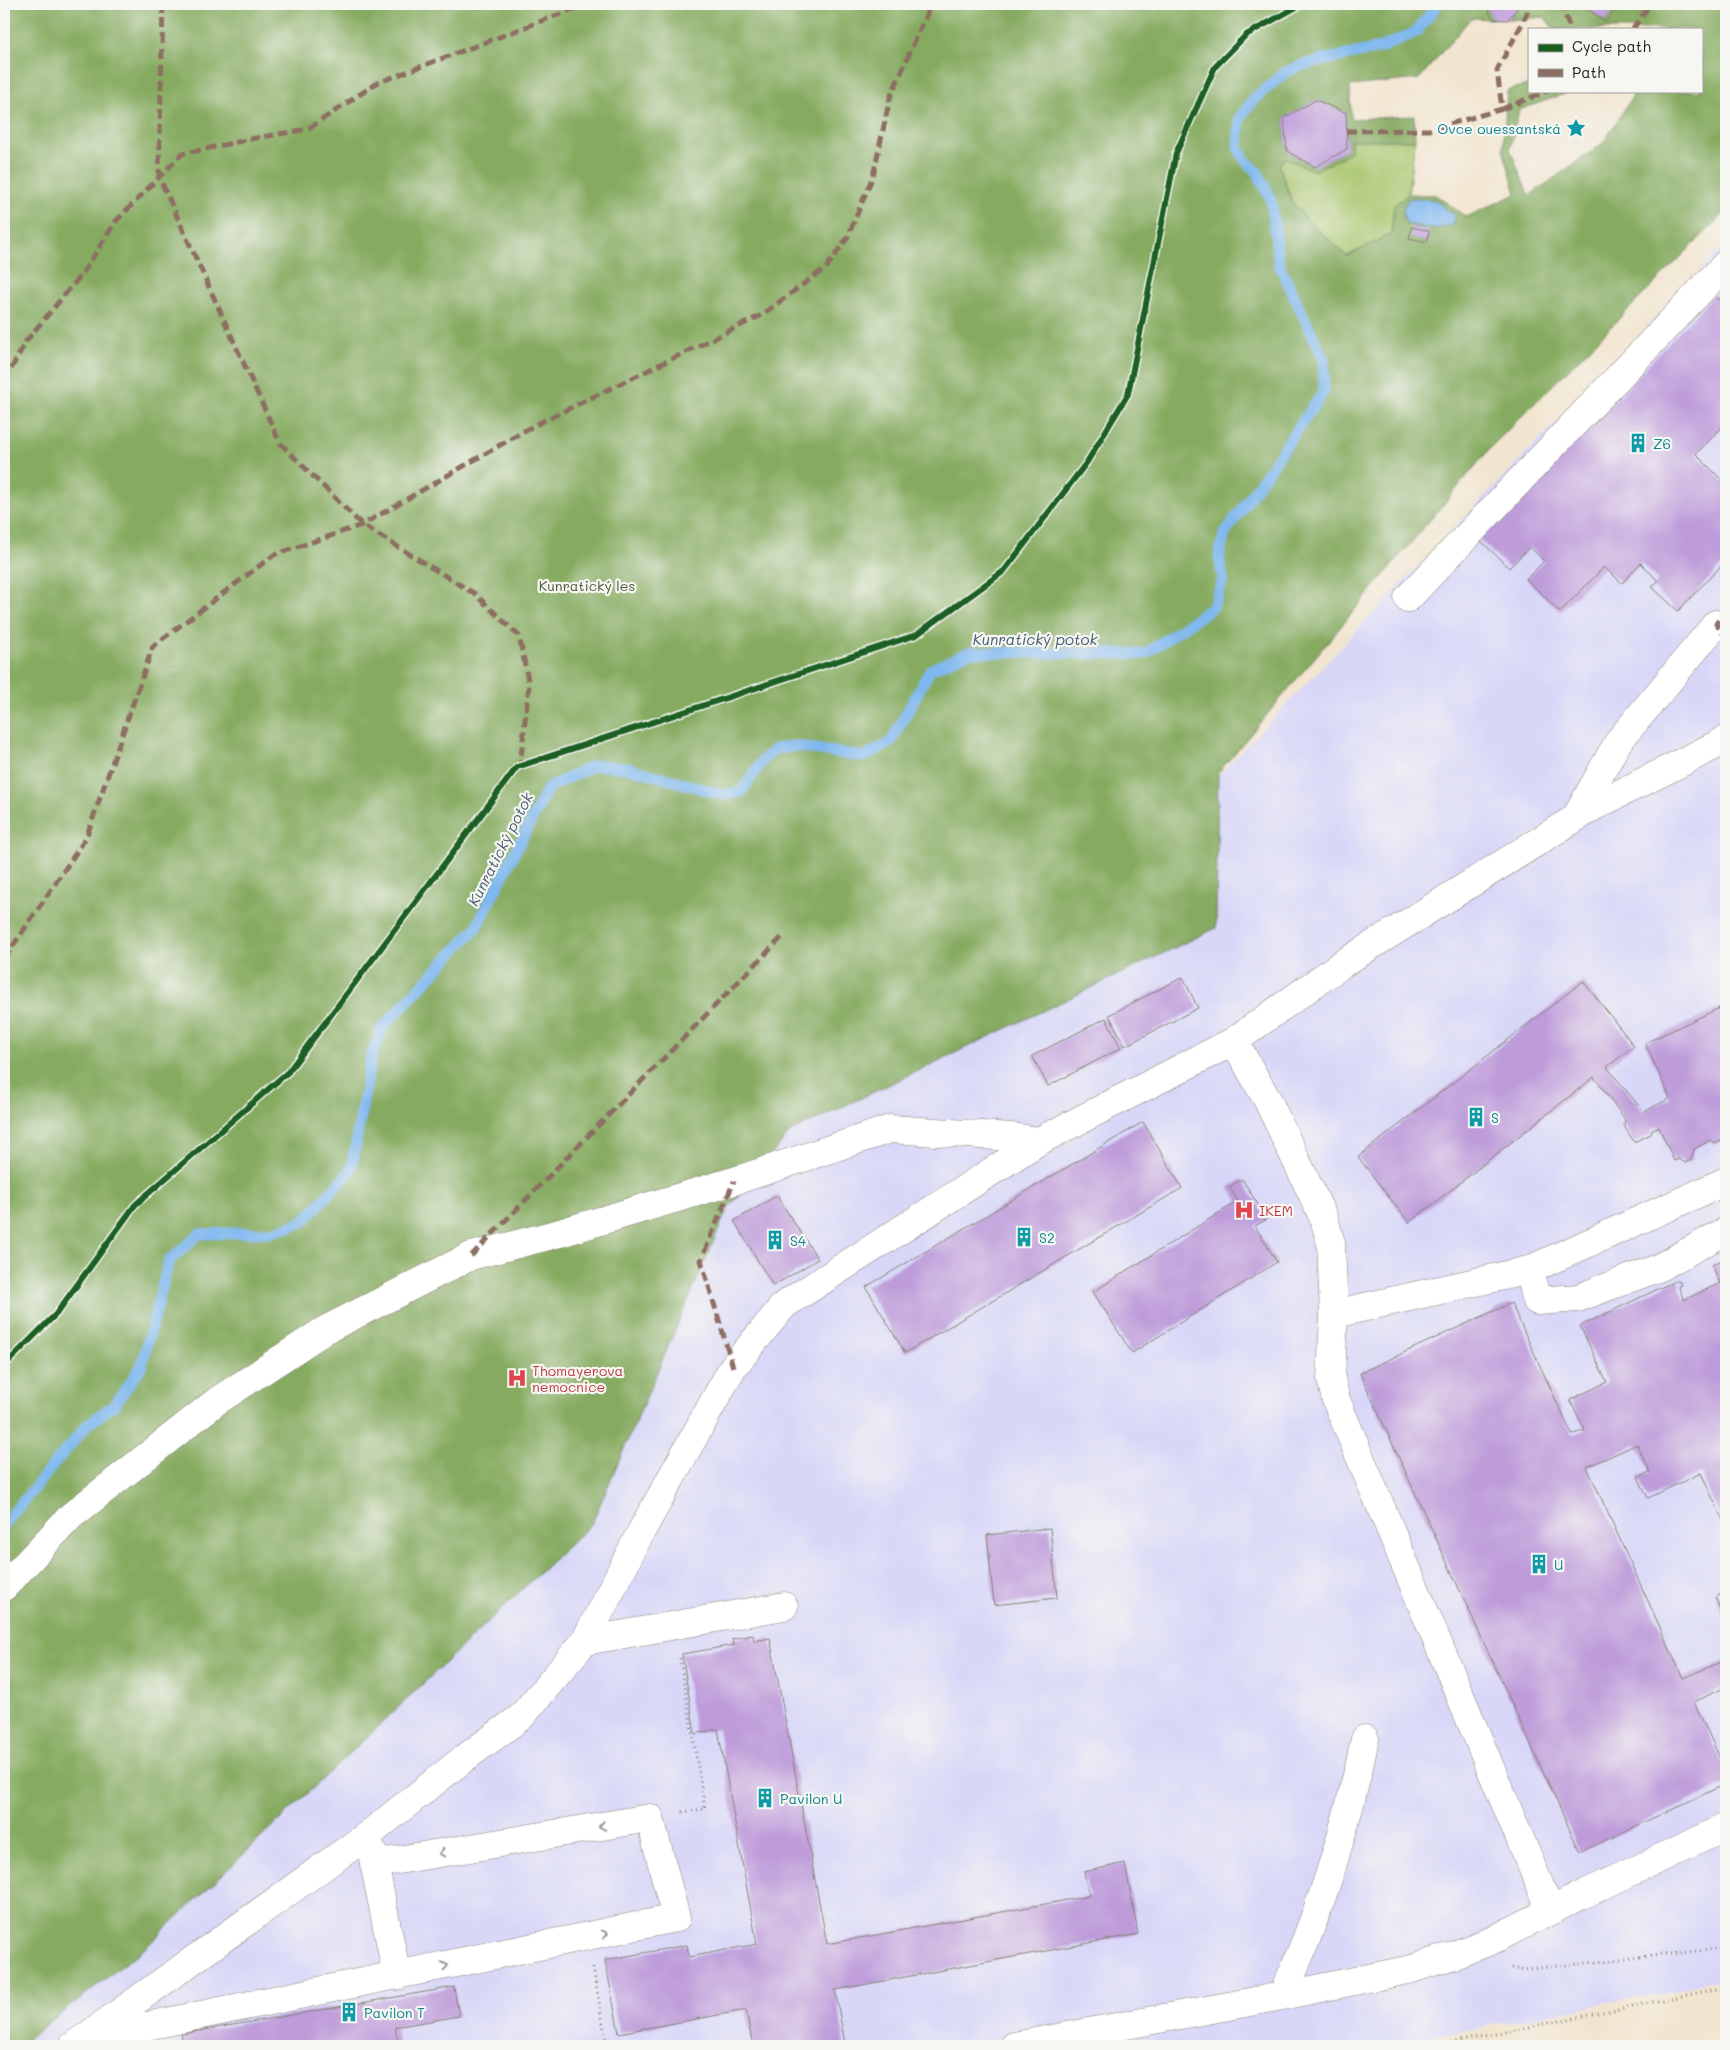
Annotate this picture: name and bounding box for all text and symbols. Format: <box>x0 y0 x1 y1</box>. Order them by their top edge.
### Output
legend <box>1528 28 1702 92</box>
text: Cycle path <box>1572 36 1651 56</box>
text: Path <box>1572 62 1606 82</box>
place icon: Ovce ouessantská <box>1565 117 1587 139</box>
place label: Ovce ouessantská <box>1437 119 1561 138</box>
building icon: Z6 <box>1627 432 1649 454</box>
place label: Z6 <box>1653 434 1671 453</box>
park label: Kunratický les <box>539 576 635 595</box>
water label: Kunratický potok <box>973 629 1098 649</box>
water label: Kunratický potok <box>463 788 538 909</box>
building icon: S <box>1465 1106 1487 1128</box>
place label: S <box>1491 1108 1499 1127</box>
hospital icon: IKEM <box>1233 1199 1255 1221</box>
place label: IKEM <box>1259 1201 1293 1220</box>
building icon: S2 <box>1013 1226 1035 1248</box>
place label: S2 <box>1039 1228 1055 1247</box>
building icon: S4 <box>764 1229 786 1251</box>
place label: S4 <box>790 1231 807 1250</box>
place label: Thomayerova nemocnice <box>532 1361 623 1396</box>
hospital icon: Thomayerova nemocnice <box>506 1367 528 1389</box>
building icon: U <box>1528 1553 1550 1575</box>
place label: U <box>1554 1555 1563 1574</box>
building icon: Pavilon U <box>754 1787 776 1809</box>
place label: Pavilon U <box>780 1789 842 1808</box>
one-way arrow <box>597 1820 606 1830</box>
one-way arrow <box>437 1847 446 1857</box>
one-way arrow <box>600 1929 609 1940</box>
one-way arrow <box>441 1962 450 1972</box>
building icon: Pavilon T <box>338 2001 360 2023</box>
place label: Pavilon T <box>364 2003 425 2022</box>

